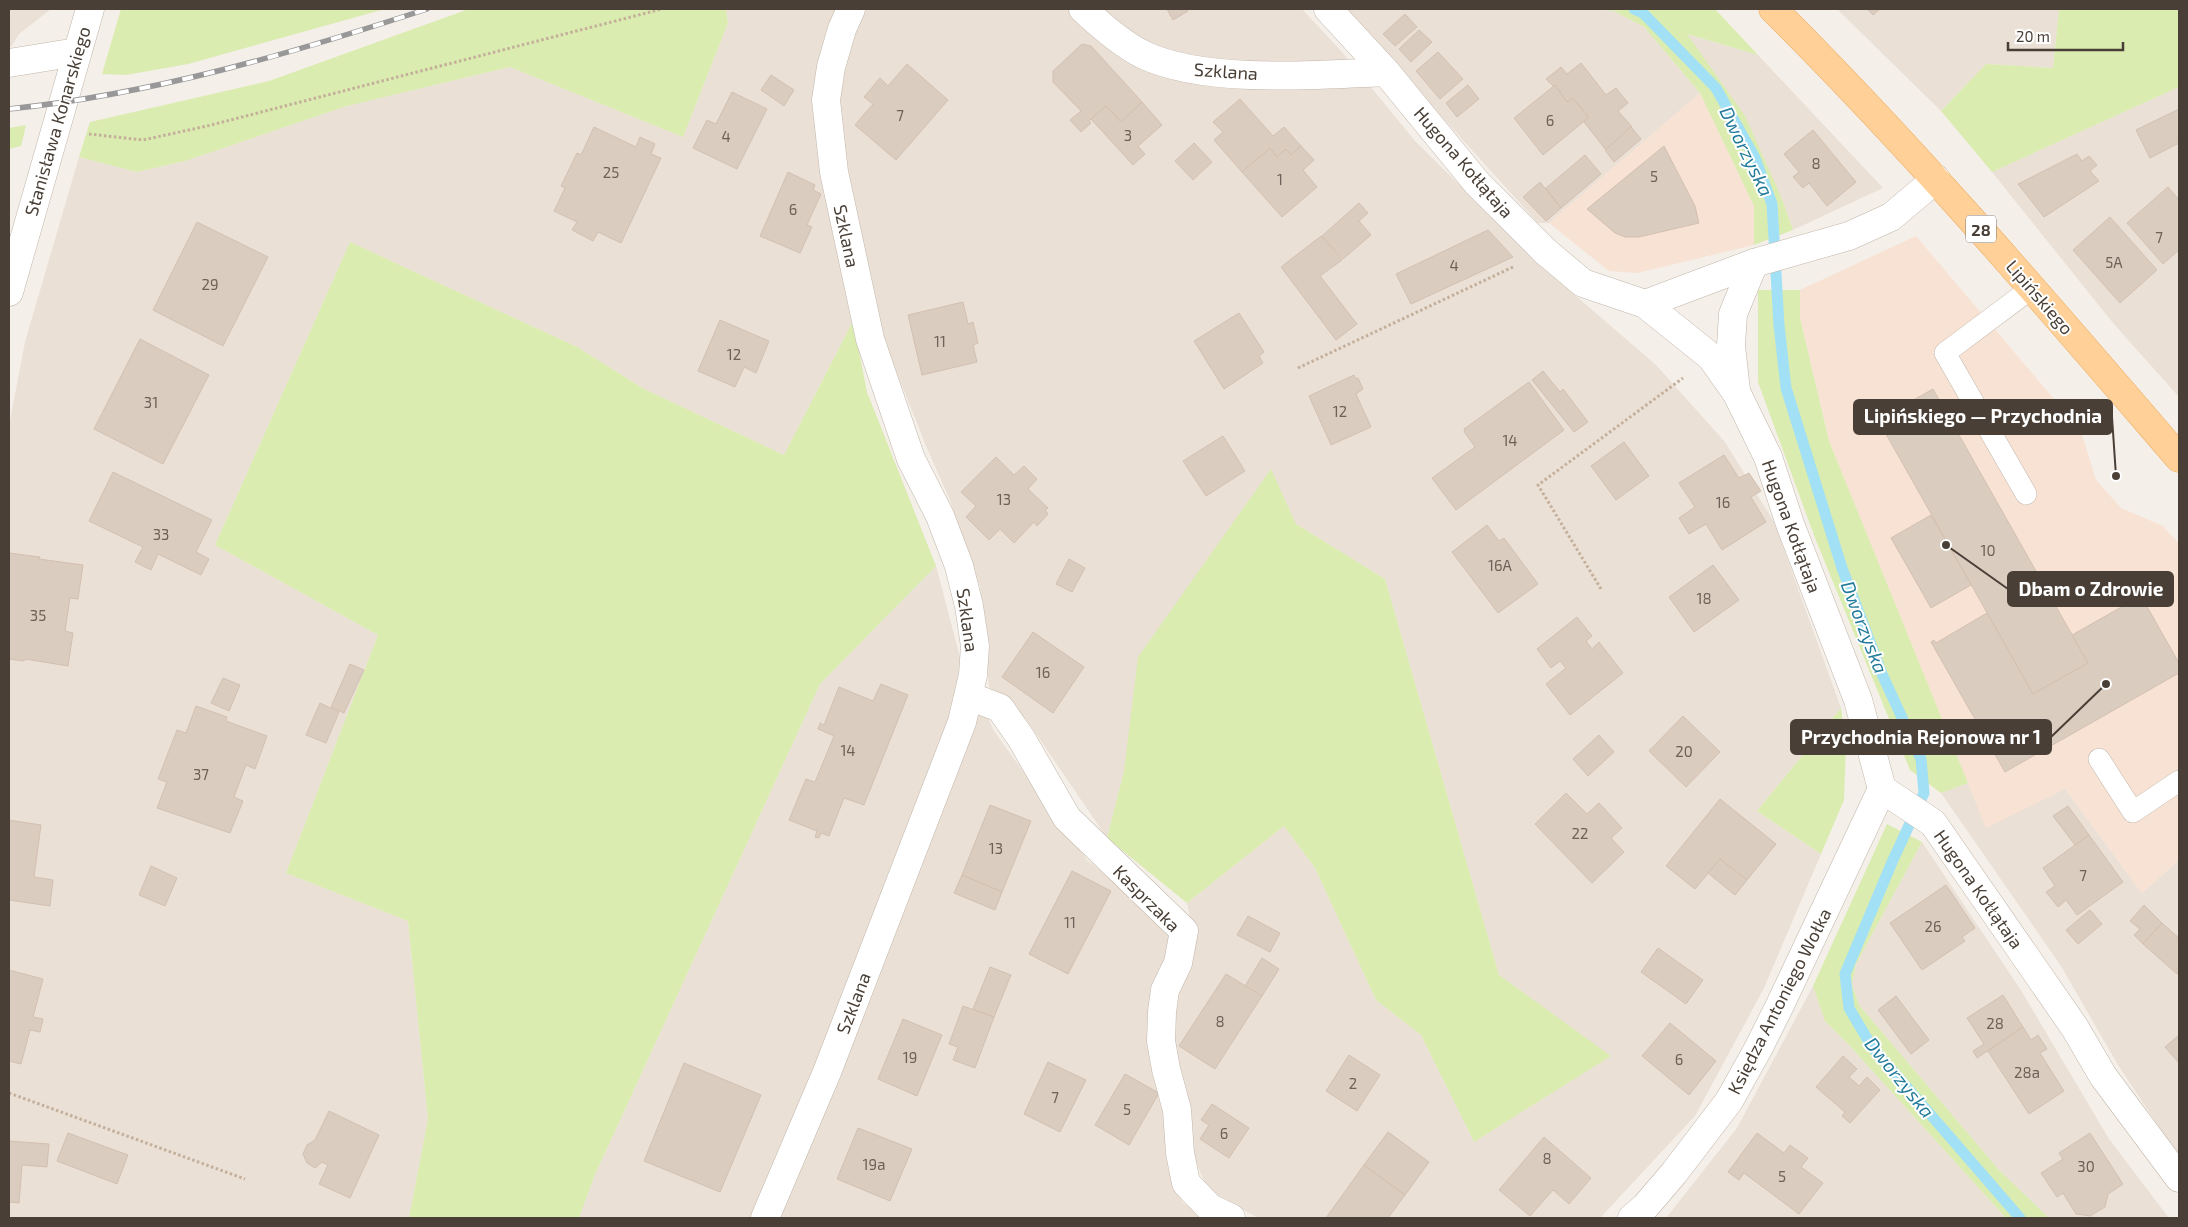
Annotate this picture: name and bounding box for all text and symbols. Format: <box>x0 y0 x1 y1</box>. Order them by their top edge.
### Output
scale bar <box>2008 20 2123 52</box>
street label: Stanisława Konarskiego <box>19 24 95 218</box>
text: 20 m <box>2016 27 2050 45</box>
street label: Szklana <box>1193 58 1259 84</box>
street label: Hugona Kołłątaja <box>1410 102 1518 222</box>
water label: Dworzyska <box>1714 102 1779 200</box>
house number: 7 <box>896 106 904 124</box>
house number: 6 <box>1546 111 1554 129</box>
house number: 3 <box>1124 126 1132 144</box>
house number: 4 <box>721 127 731 145</box>
house number: 8 <box>1811 154 1821 172</box>
house number: 25 <box>603 163 619 181</box>
house number: 5 <box>1650 167 1658 185</box>
house number: 1 <box>1277 170 1283 188</box>
house number: 6 <box>789 200 797 218</box>
street label: Szklana <box>830 202 864 270</box>
road number: 28 <box>1966 215 1996 242</box>
house number: 7 <box>2155 228 2163 246</box>
house number: 5A <box>2105 253 2123 271</box>
street label: Lipińskiego <box>2002 255 2078 339</box>
house number: 4 <box>1449 256 1459 274</box>
house number: 29 <box>201 275 219 293</box>
house number: 11 <box>934 332 946 350</box>
house number: 12 <box>727 345 741 363</box>
house number: 31 <box>144 393 158 411</box>
callout: Lipińskiego — Przychodnia <box>1854 400 2112 434</box>
house number: 12 <box>1333 402 1347 420</box>
text: Lipińskiego — Przychodnia <box>1864 404 2102 428</box>
house number: 14 <box>1502 431 1518 449</box>
street label: Hugona Kołłątaja <box>1758 456 1826 596</box>
house number: 13 <box>997 490 1011 508</box>
house number: 16 <box>1716 493 1730 511</box>
house number: 33 <box>153 525 169 543</box>
house number: 10 <box>1980 541 1996 559</box>
house number: 16A <box>1488 556 1513 574</box>
callout: Dbam o Zdrowie <box>2008 572 2173 606</box>
text: Dbam o Zdrowie <box>2019 577 2164 600</box>
water label: Dworzyska <box>1836 578 1893 677</box>
street label: Szklana <box>953 587 983 653</box>
house number: 18 <box>1696 589 1712 607</box>
house number: 35 <box>30 606 46 624</box>
house number: 16 <box>1036 663 1050 681</box>
callout: Przychodnia Rejonowa nr 1 <box>1791 720 2051 754</box>
text: Przychodnia Rejonowa nr 1 <box>1801 725 2041 749</box>
house number: 14 <box>840 741 856 759</box>
house number: 20 <box>1675 742 1693 760</box>
house number: 37 <box>193 765 209 783</box>
house number: 22 <box>1572 824 1588 842</box>
street label: Hugona Kołłątaja <box>1930 825 2028 953</box>
house number: 13 <box>989 839 1003 857</box>
street label: Kasprzaka <box>1109 860 1185 936</box>
house number: 7 <box>2079 866 2087 884</box>
street label: Księdza Antoniego Wołka <box>1722 904 1836 1098</box>
house number: 11 <box>1064 913 1076 931</box>
house number: 26 <box>1924 917 1942 935</box>
street label: Szklana <box>831 969 875 1037</box>
house number: 8 <box>1215 1012 1225 1030</box>
house number: 28 <box>1986 1014 2004 1032</box>
water label: Dworzyska <box>1860 1032 1940 1123</box>
house number: 19 <box>903 1048 917 1066</box>
house number: 6 <box>1675 1050 1683 1068</box>
house number: 28a <box>2014 1063 2040 1081</box>
house number: 2 <box>1349 1074 1357 1092</box>
house number: 7 <box>1051 1088 1059 1106</box>
house number: 5 <box>1123 1100 1131 1118</box>
house number: 6 <box>1220 1124 1228 1142</box>
house number: 8 <box>1542 1149 1552 1167</box>
house number: 19a <box>863 1155 885 1173</box>
house number: 30 <box>2077 1157 2095 1175</box>
house number: 5 <box>1778 1167 1786 1185</box>

